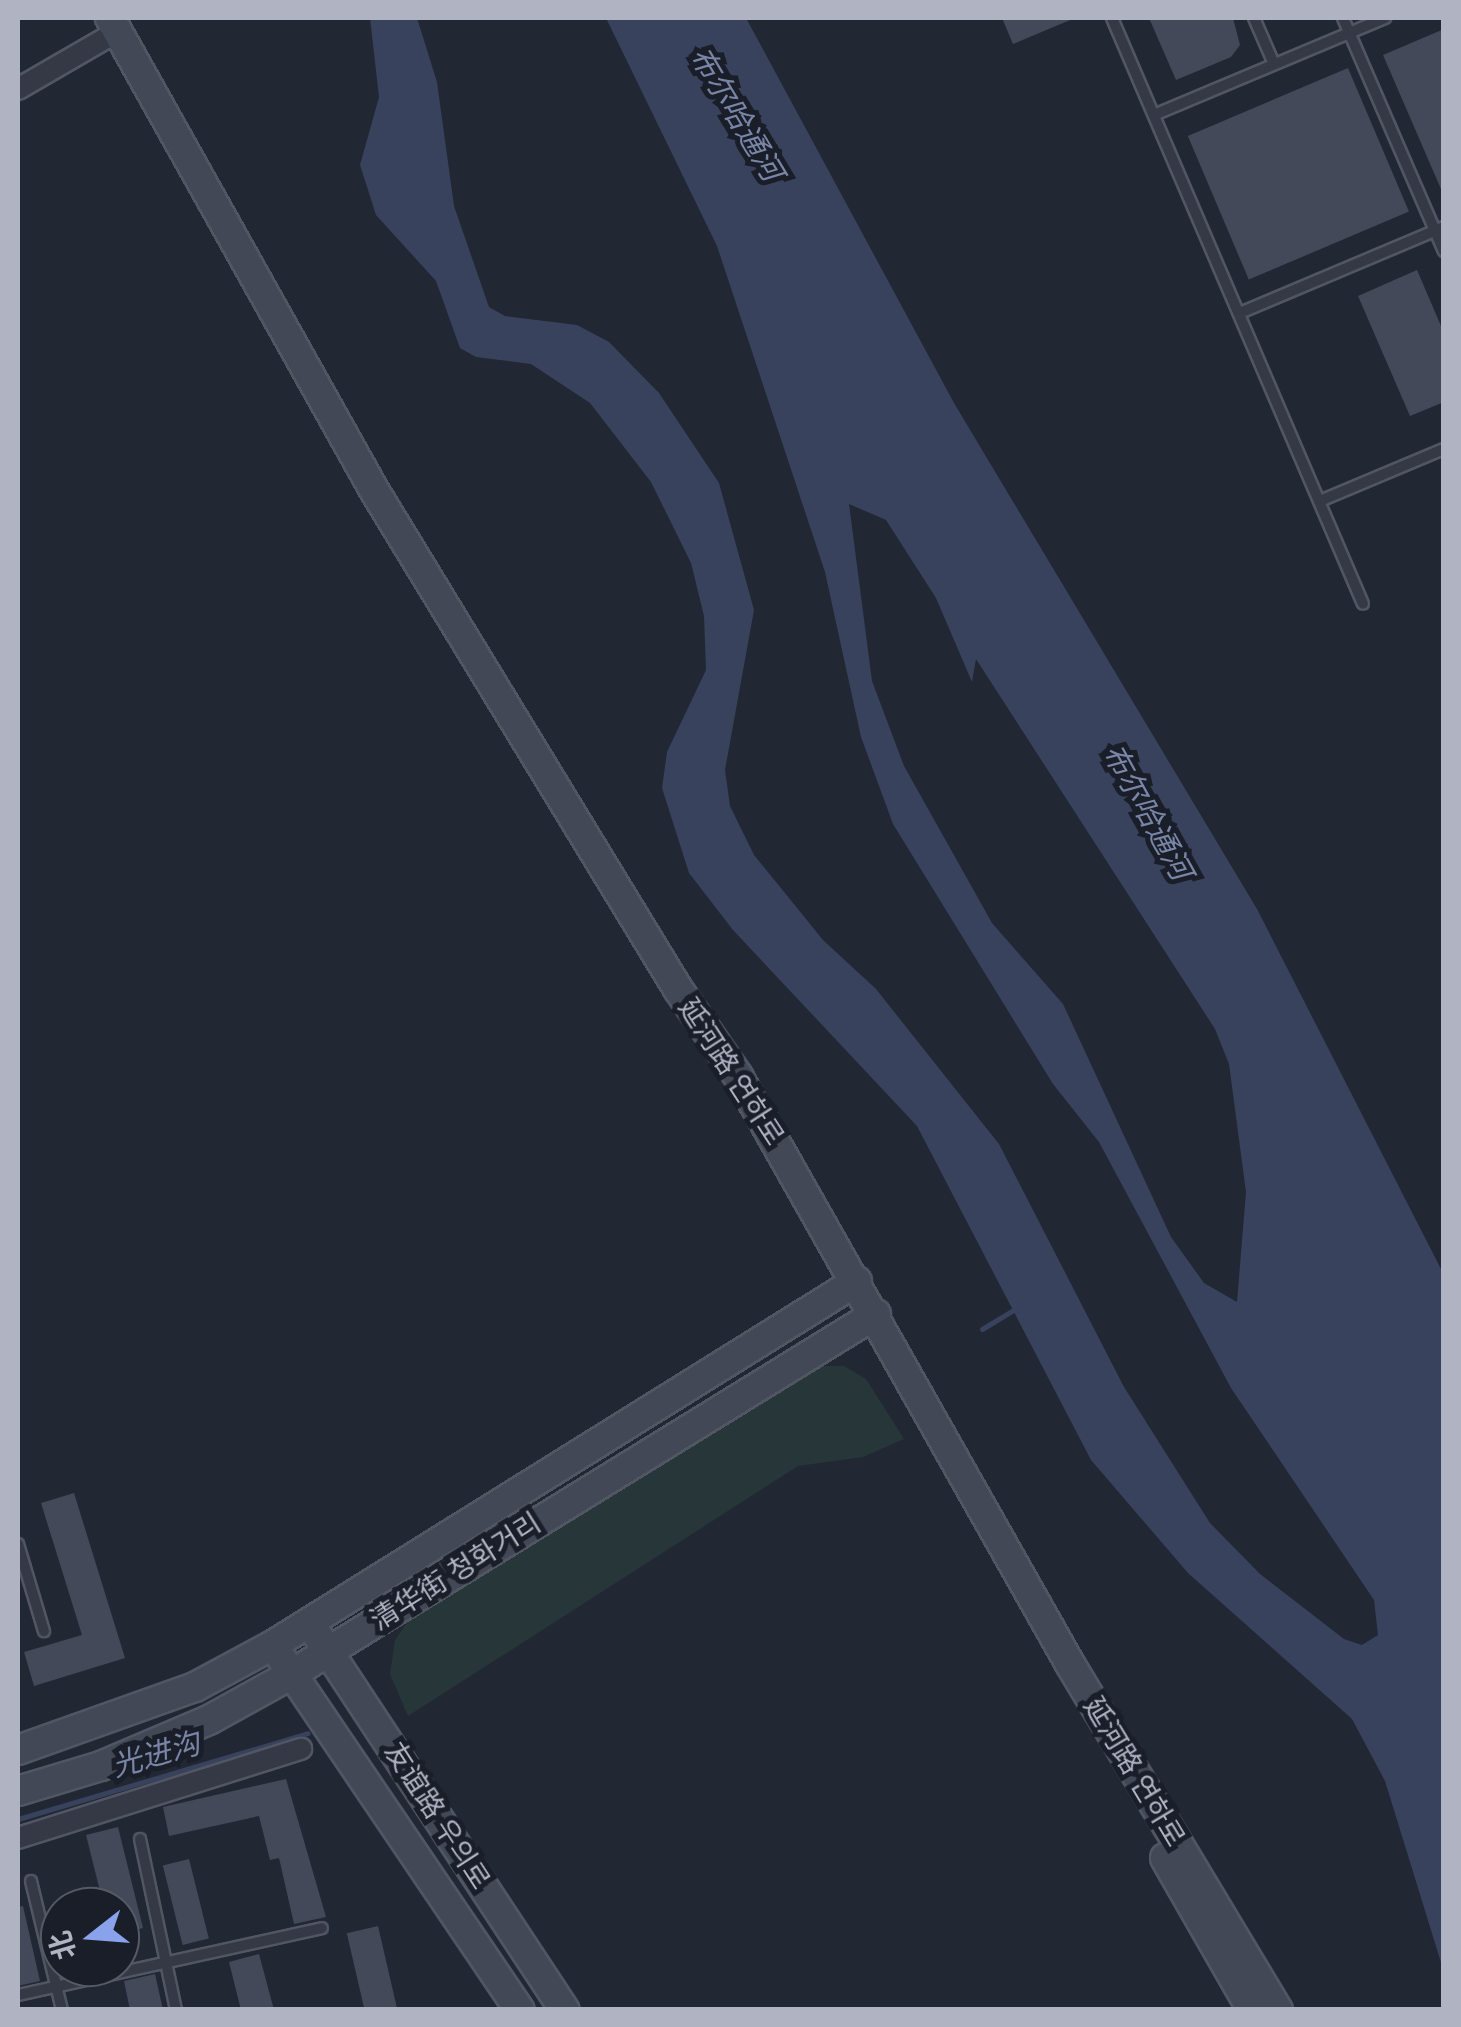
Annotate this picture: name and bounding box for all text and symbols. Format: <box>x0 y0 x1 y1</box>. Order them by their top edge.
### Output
water label: 布尔哈通河 <box>682 40 790 188</box>
water label: 布尔哈通河 <box>1095 738 1199 886</box>
street label: 延河路 연하로 <box>671 992 791 1152</box>
street label: 清华街 청화거리 <box>365 1506 547 1638</box>
street label: 延河路 연하로 <box>1076 1691 1192 1853</box>
water label: 光进沟 <box>108 1725 204 1785</box>
street label: 友谊路 우의로 <box>377 1736 497 1896</box>
north arrow <box>40 1887 140 1987</box>
text: 北 <box>43 1927 83 1964</box>

